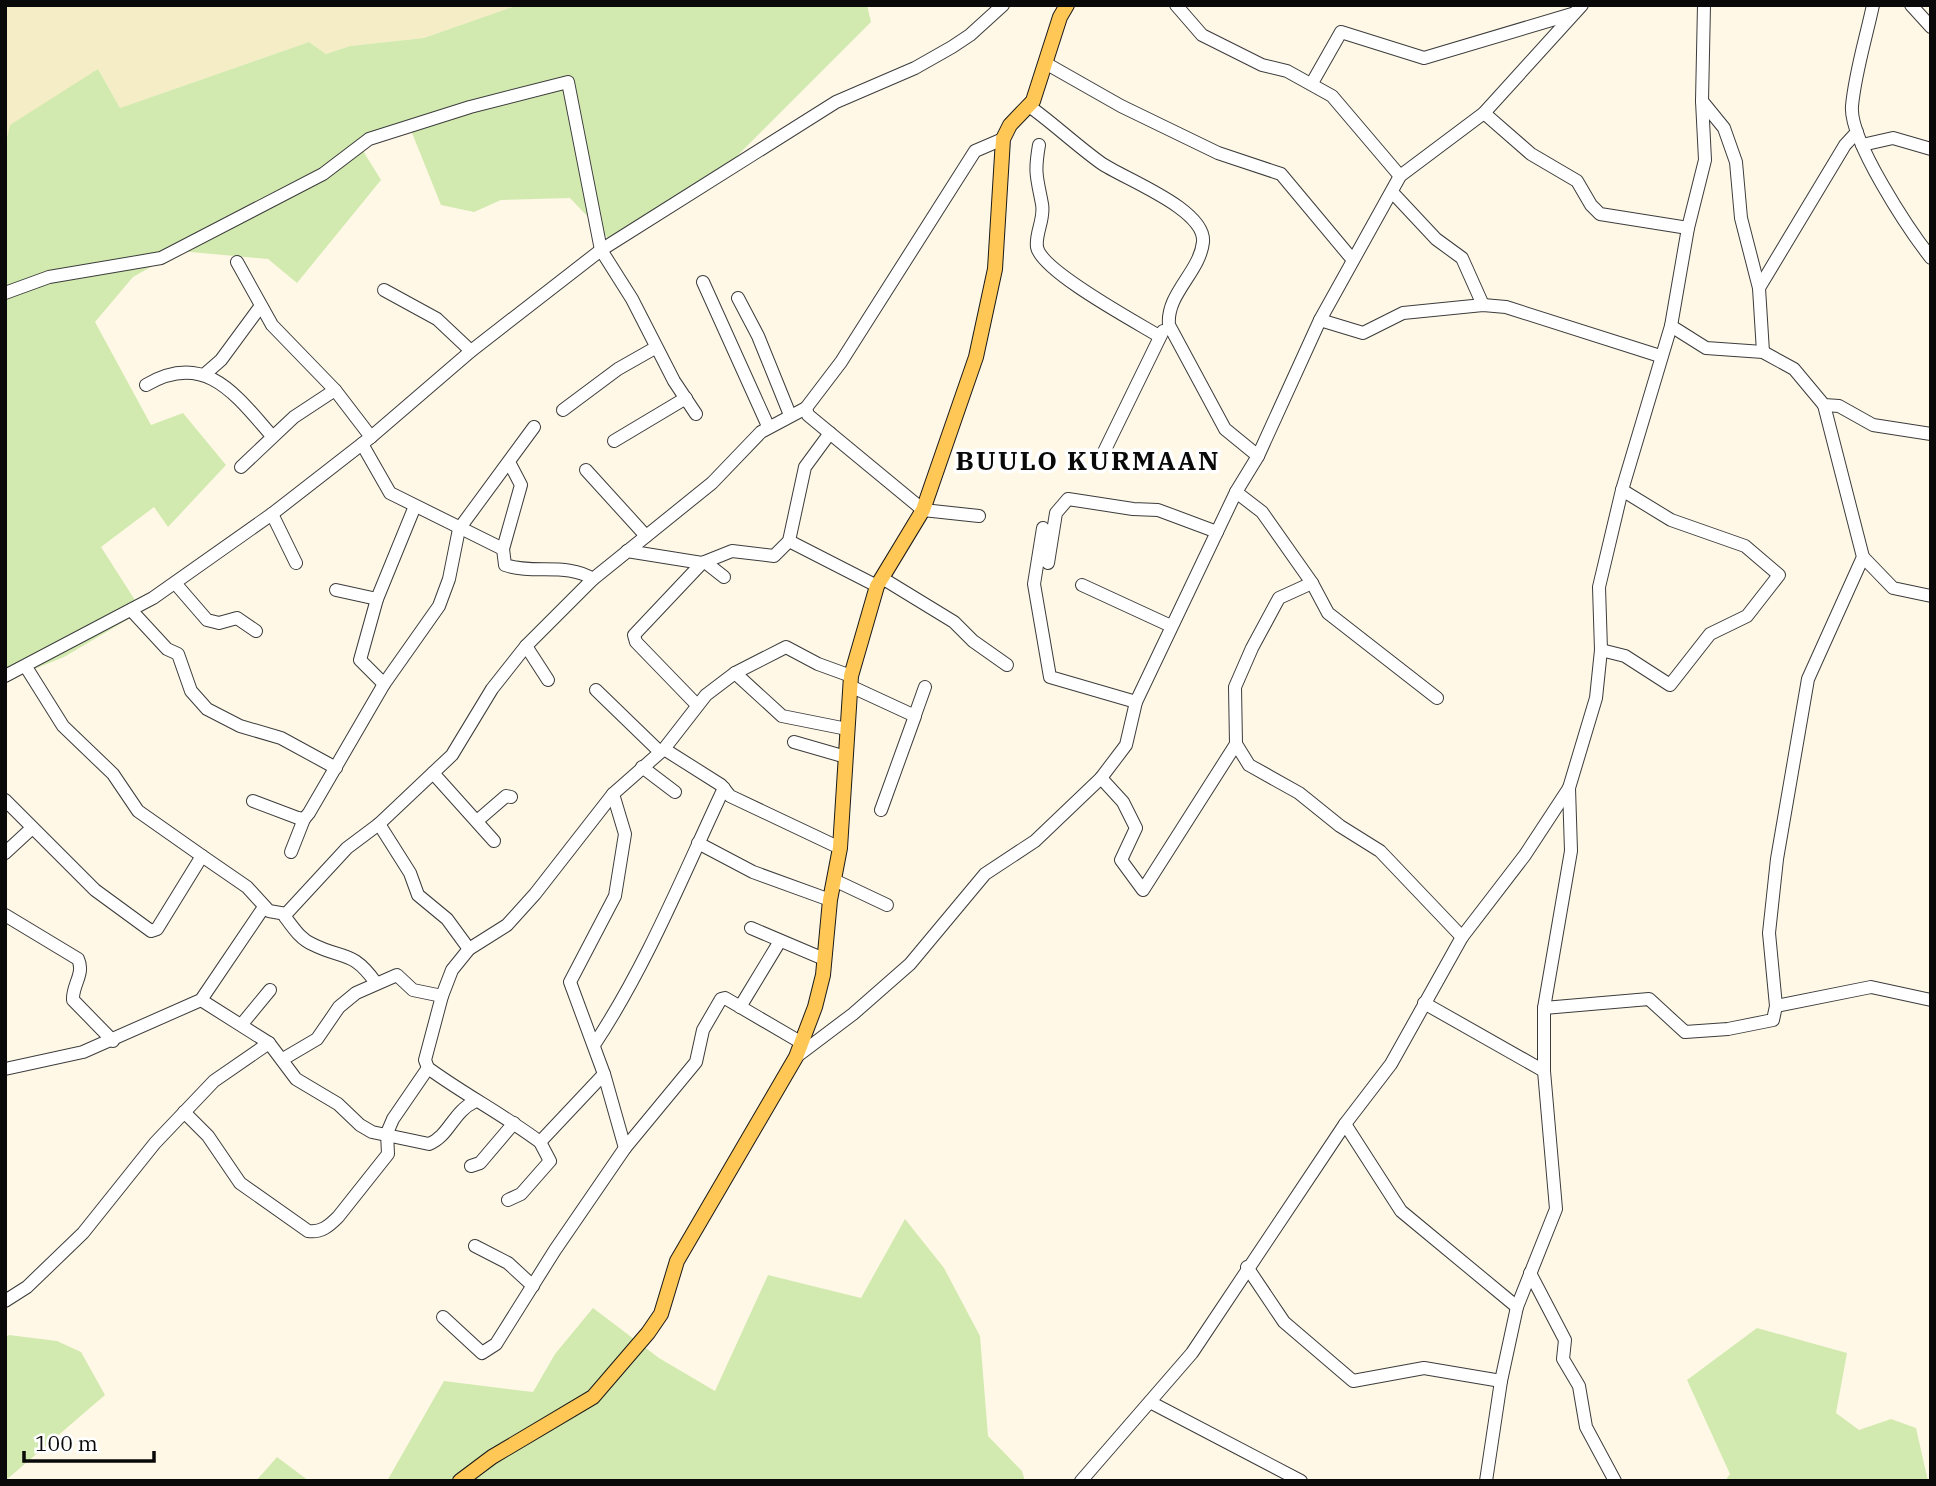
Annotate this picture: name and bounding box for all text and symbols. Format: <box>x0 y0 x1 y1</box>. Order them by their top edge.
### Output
district label: BUULO KURMAAN <box>955 443 1221 477</box>
scale bar <box>24 1420 154 1464</box>
text: 100 m <box>35 1429 98 1457</box>

